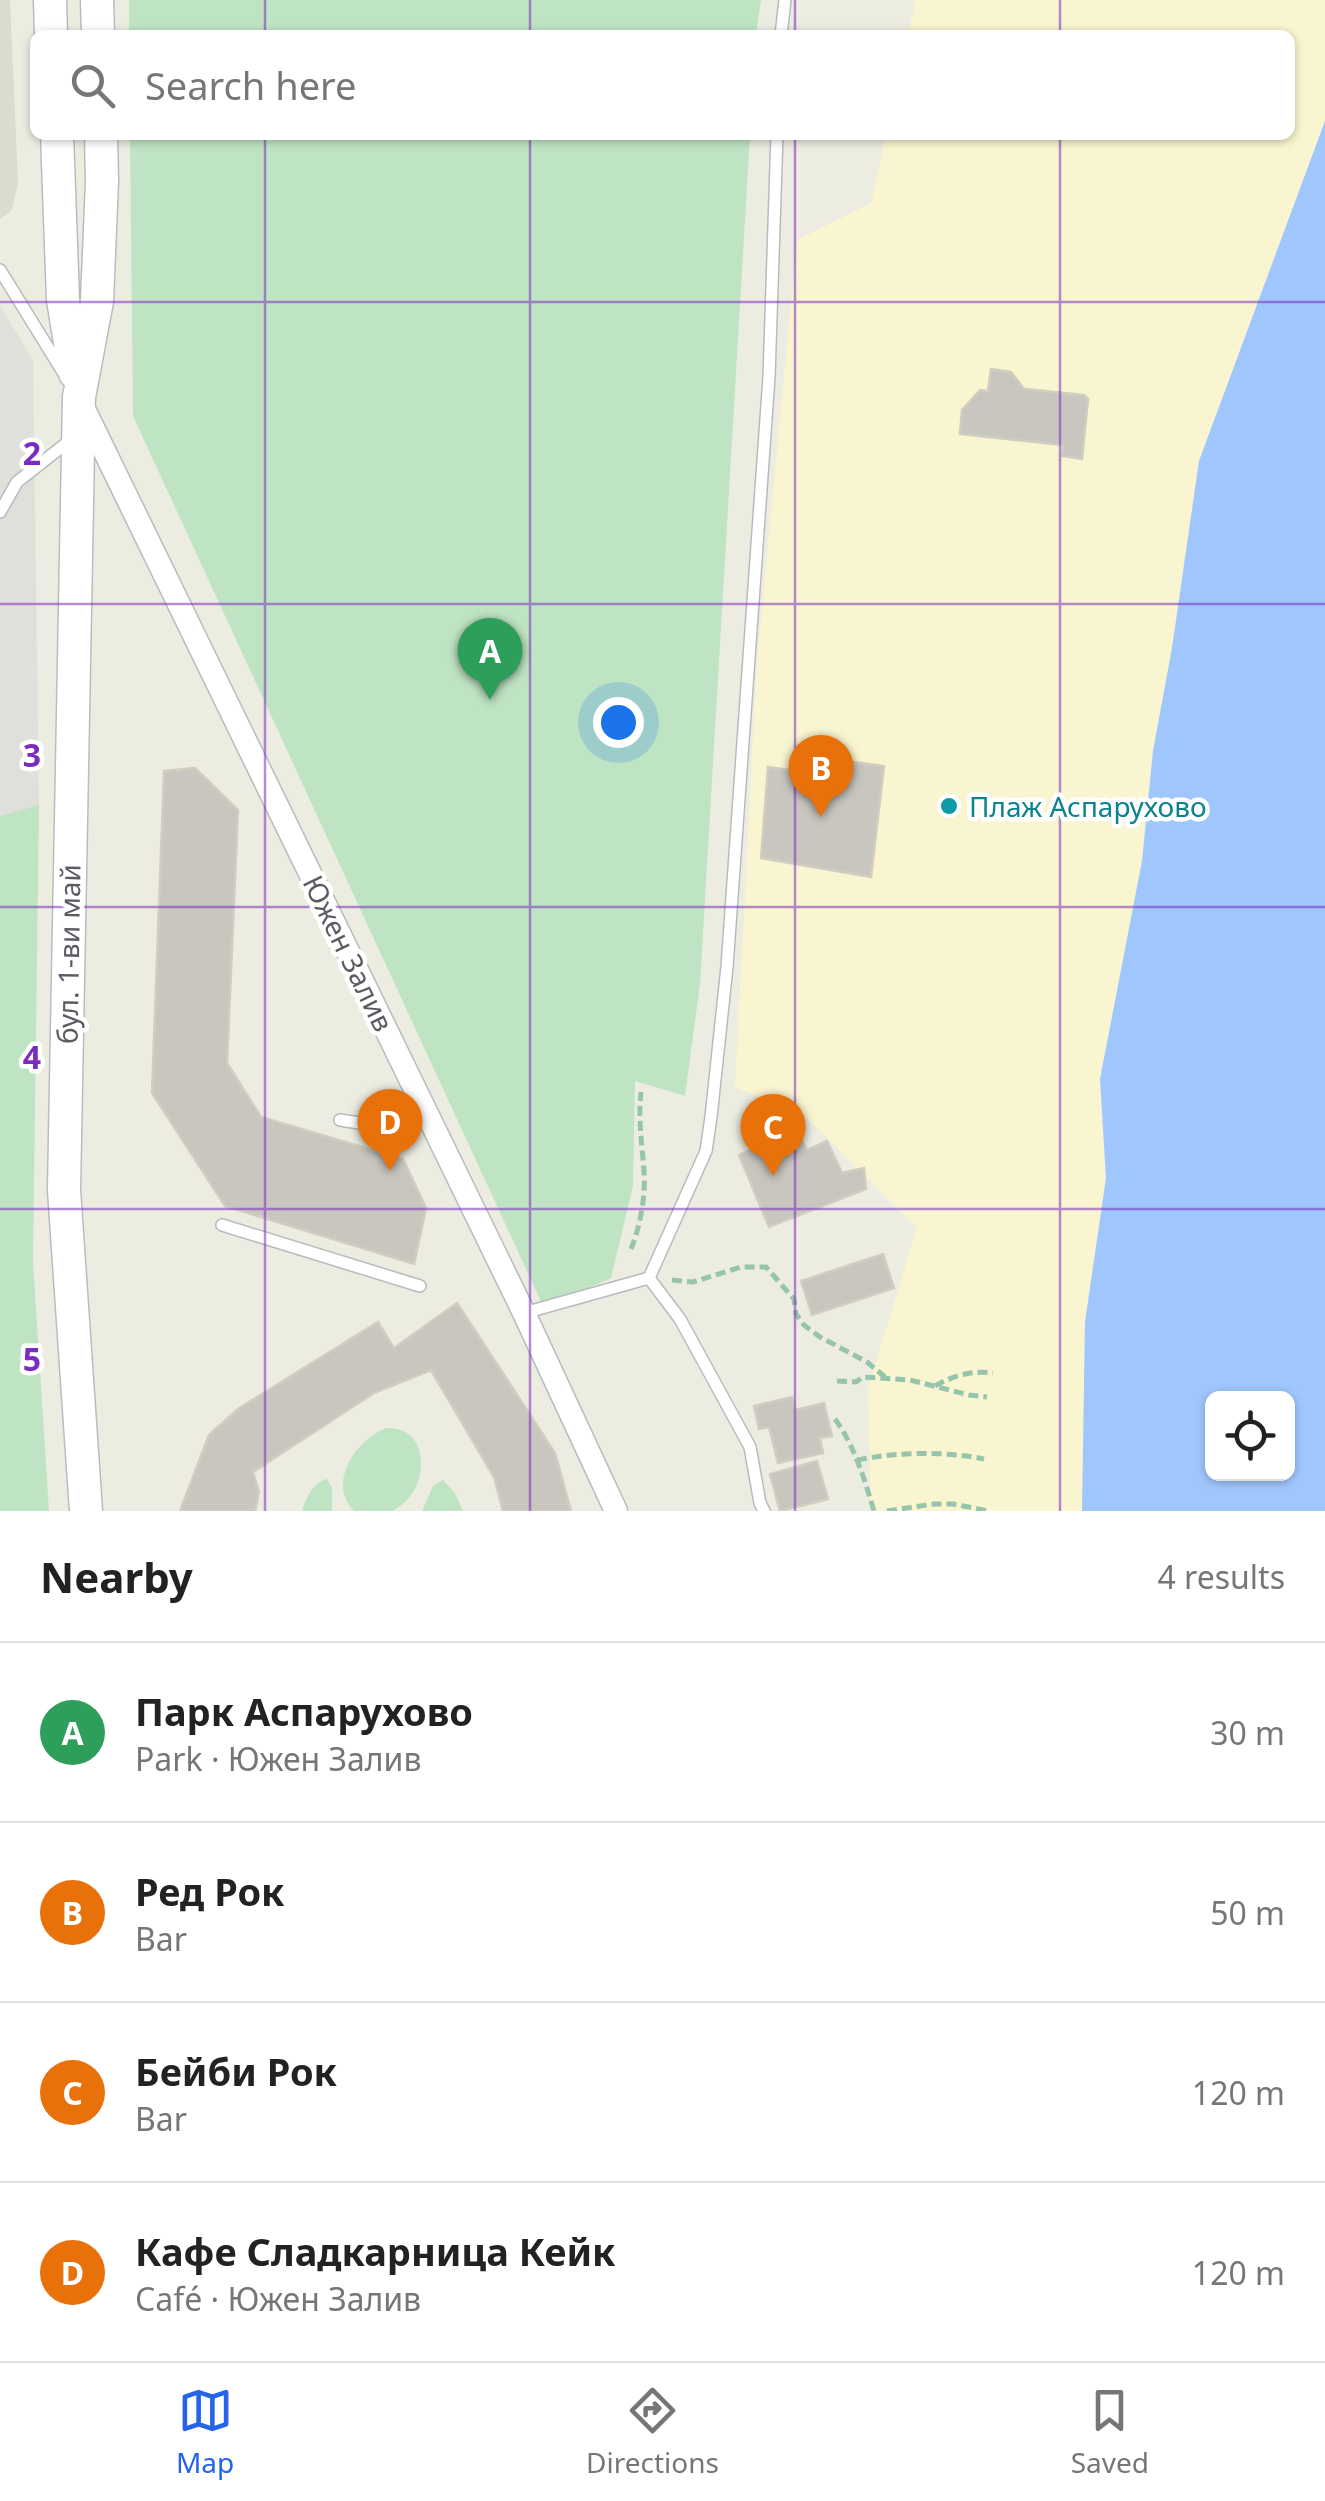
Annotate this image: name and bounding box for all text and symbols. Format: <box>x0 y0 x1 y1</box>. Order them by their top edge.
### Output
search box <box>30 30 1295 140</box>
icon: search <box>65 58 120 113</box>
text: Search here <box>145 59 356 111</box>
text: 2 <box>23 431 41 474</box>
pin: A <box>458 618 522 700</box>
your location <box>593 697 644 748</box>
text: 3 <box>23 733 41 776</box>
pin: B <box>788 734 854 817</box>
place label: Плаж Аспарухово <box>969 787 1207 825</box>
marker: Плаж Аспарухово <box>938 795 960 817</box>
street label: бул. 1-ви май <box>47 864 89 1044</box>
street label: Южен Залив <box>295 868 403 1038</box>
text: 4 <box>23 1035 41 1078</box>
pin: D <box>358 1088 422 1171</box>
pin: C <box>740 1094 806 1176</box>
text: 5 <box>23 1337 41 1380</box>
map controls <box>1205 1391 1295 1481</box>
button: locate <box>1205 1391 1295 1481</box>
text: Nearby <box>40 1548 193 1605</box>
text: 4 results <box>1158 1555 1285 1598</box>
text: Парк Аспарухово <box>135 1685 473 1737</box>
text: A <box>61 1711 84 1754</box>
text: 30 m <box>1210 1711 1285 1754</box>
text: Park · Южен Залив <box>135 1737 422 1780</box>
text: Ред Рок <box>135 1865 285 1917</box>
text: B <box>62 1891 83 1934</box>
text: 50 m <box>1210 1891 1285 1934</box>
text: Bar <box>135 1917 187 1960</box>
text: Бейби Рок <box>135 2045 337 2097</box>
text: C <box>62 2071 83 2114</box>
text: 120 m <box>1192 2071 1285 2114</box>
text: Bar <box>135 2097 187 2140</box>
text: Кафе Сладкарница Кейк <box>135 2225 615 2277</box>
text: D <box>61 2251 84 2294</box>
text: 120 m <box>1192 2251 1285 2294</box>
text: Café · Южен Залив <box>135 2277 421 2320</box>
tab: Map <box>176 2383 234 2481</box>
tab: Directions <box>586 2383 719 2481</box>
tab: Saved <box>1071 2383 1149 2481</box>

